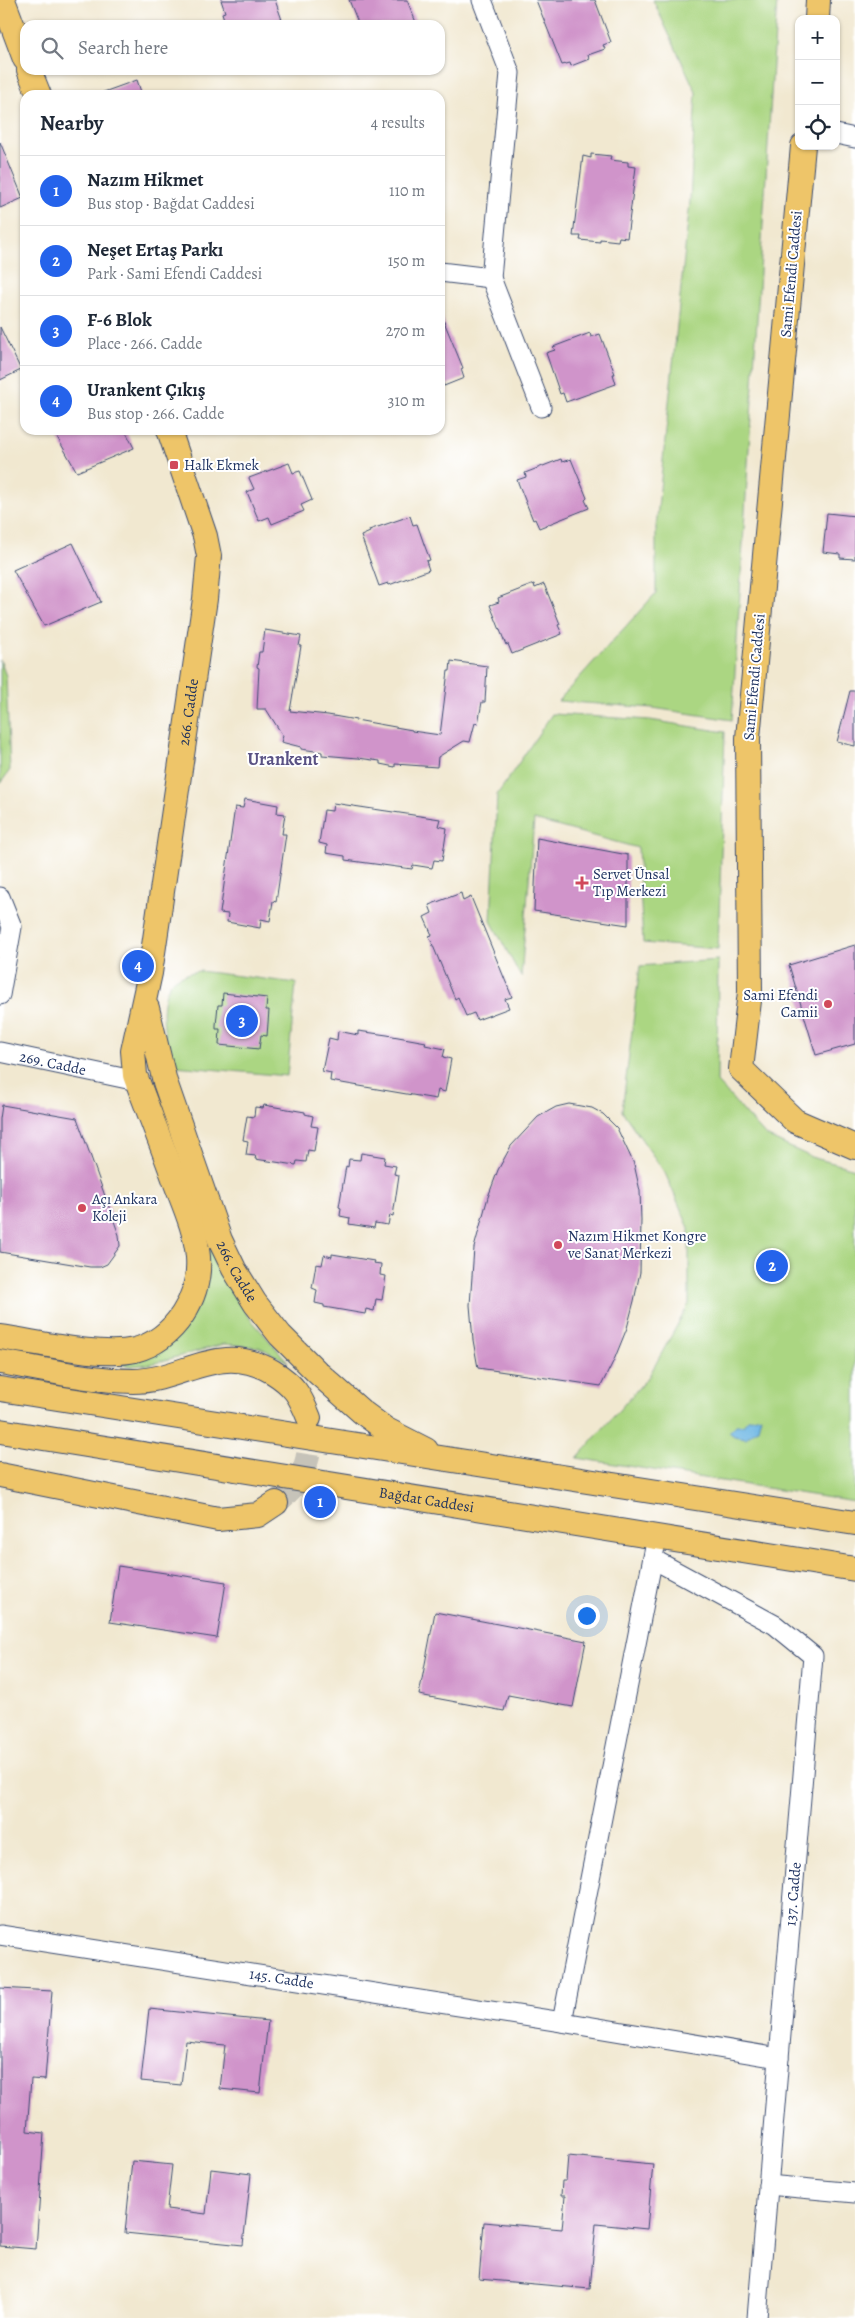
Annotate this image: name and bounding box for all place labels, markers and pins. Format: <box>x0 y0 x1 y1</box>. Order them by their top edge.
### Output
place label: Halk Ekmek <box>184 455 260 475</box>
marker: Halk Ekmek <box>168 459 180 471</box>
place label: Servet Ünsal Tıp Merkezi <box>593 864 670 901</box>
marker: Servet Ünsal Tıp Merkezi <box>575 876 589 890</box>
pin: 4 <box>122 947 154 985</box>
place label: Sami Efendi Camii <box>743 985 818 1022</box>
marker: Sami Efendi Camii <box>822 998 834 1010</box>
pin: 3 <box>226 1002 258 1040</box>
place label: Açı Ankara Koleji <box>91 1189 158 1226</box>
marker: Açı Ankara Koleji <box>76 1202 88 1214</box>
place label: Nazım Hikmet Kongre ve Sanat Merkezi <box>567 1226 707 1263</box>
marker: Nazım Hikmet Kongre ve Sanat Merkezi <box>552 1239 564 1251</box>
pin: 2 <box>756 1247 788 1285</box>
pin: 1 <box>304 1483 336 1521</box>

